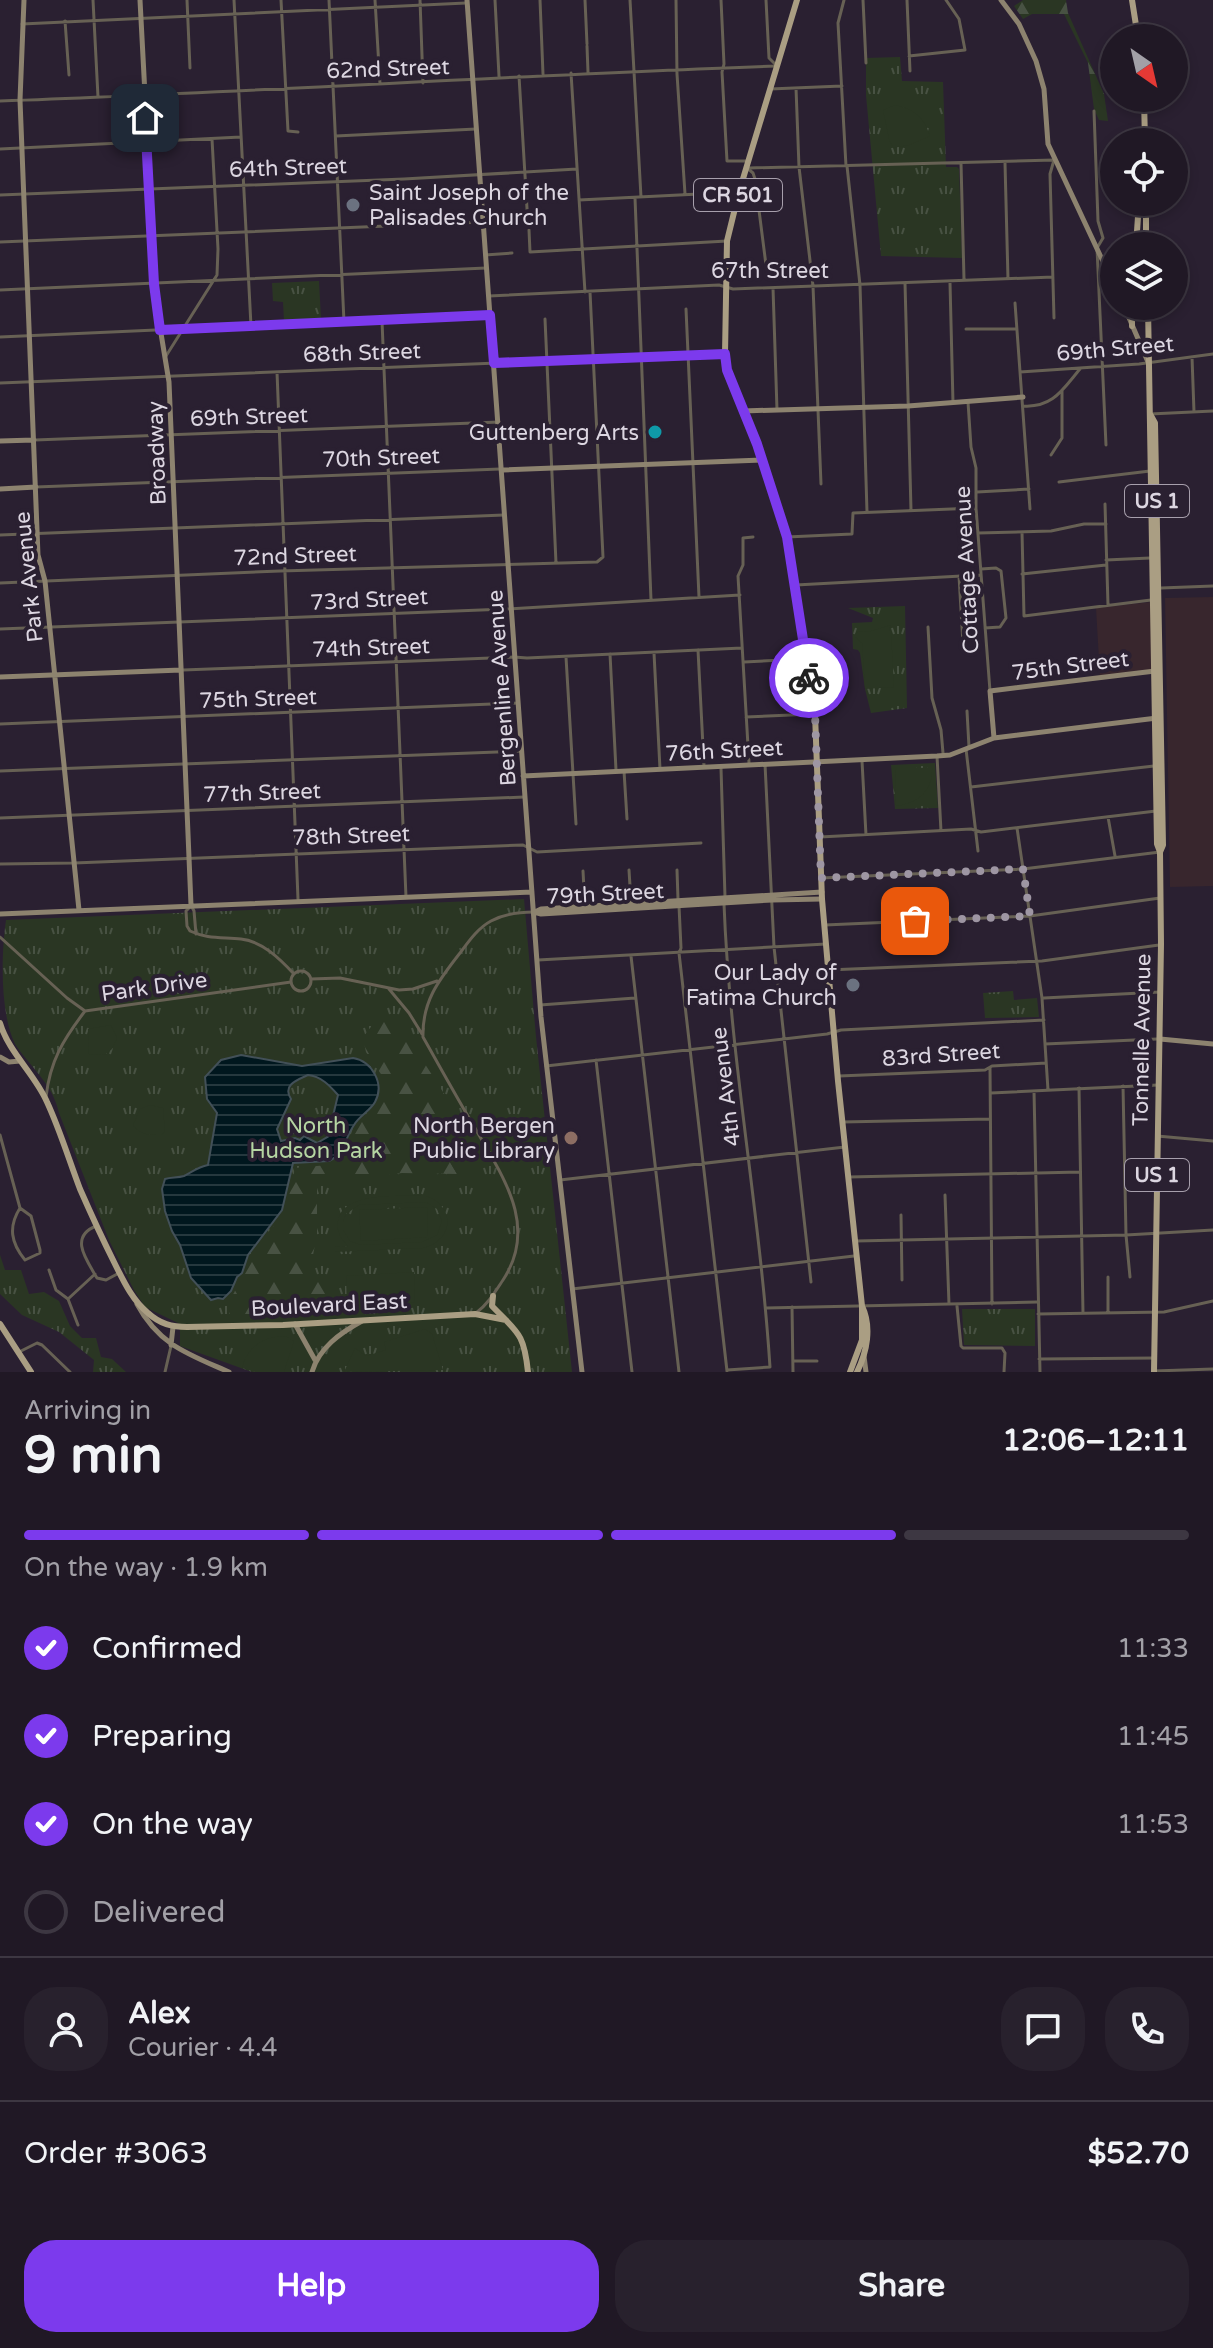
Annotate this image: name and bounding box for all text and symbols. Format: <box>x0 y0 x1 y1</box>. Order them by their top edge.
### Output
north arrow <box>1100 24 1188 112</box>
map controls <box>1100 24 1188 320</box>
street label: 62nd Street <box>326 54 450 84</box>
pin <box>111 84 179 152</box>
icon: home <box>123 96 167 140</box>
button: locate <box>1100 128 1188 216</box>
street label: 64th Street <box>229 153 347 183</box>
road number: CR 501 <box>694 179 782 211</box>
place label: Saint Joseph of the Palisades Church <box>369 180 569 231</box>
marker: Saint Joseph of the Palisades Church <box>344 196 362 214</box>
button: layers <box>1100 232 1188 320</box>
street label: 67th Street <box>711 258 829 284</box>
street label: 69th Street <box>1055 331 1175 367</box>
street label: 68th Street <box>303 338 421 368</box>
street label: Broadway <box>142 400 172 505</box>
street label: 69th Street <box>190 402 308 432</box>
place label: Guttenberg Arts <box>469 420 639 446</box>
marker: Guttenberg Arts <box>646 423 664 441</box>
street label: 70th Street <box>322 443 440 473</box>
street label: Cottage Avenue <box>950 485 984 655</box>
road number: US 1 <box>1125 485 1189 517</box>
street label: Park Avenue <box>9 510 49 644</box>
street label: 72nd Street <box>233 541 357 571</box>
street label: 73rd Street <box>309 584 429 616</box>
street label: Bergenline Avenue <box>482 589 522 787</box>
street label: 74th Street <box>312 633 430 663</box>
courier <box>769 638 849 718</box>
street label: 75th Street <box>1010 646 1130 686</box>
icon: bike <box>787 656 831 700</box>
street label: 75th Street <box>199 684 317 714</box>
street label: 76th Street <box>664 735 784 767</box>
street label: 77th Street <box>203 778 321 808</box>
street label: 78th Street <box>292 821 410 851</box>
street label: 79th Street <box>545 878 665 910</box>
pin <box>881 887 949 955</box>
icon: bag <box>893 899 937 943</box>
street label: Tonnelle Avenue <box>1127 954 1157 1126</box>
place label: Our Lady of Fatima Church <box>686 960 838 1011</box>
street label: Park Drive <box>99 967 209 1007</box>
marker: Our Lady of Fatima Church <box>844 976 862 994</box>
street label: 4th Avenue <box>706 1026 746 1148</box>
street label: 83rd Street <box>881 1038 1001 1072</box>
park label: North Hudson Park <box>249 1113 383 1164</box>
place label: North Bergen Public Library <box>412 1113 555 1164</box>
marker: North Bergen Public Library <box>562 1129 580 1147</box>
road number: US 1 <box>1125 1159 1189 1191</box>
street label: Boulevard East <box>250 1288 408 1322</box>
text: Arriving in <box>24 1395 151 1426</box>
text: 12:06–12:11 <box>1002 1422 1189 1459</box>
text: 9 min <box>24 1424 163 1487</box>
text: On the way · 1.9 km <box>24 1552 268 1583</box>
icon: check <box>24 1626 68 1670</box>
text: Confirmed <box>92 1630 243 1667</box>
text: 11:33 <box>1117 1633 1189 1664</box>
icon: check <box>24 1714 68 1758</box>
text: Preparing <box>92 1718 232 1755</box>
text: 11:45 <box>1117 1721 1189 1752</box>
icon: check <box>24 1802 68 1846</box>
text: On the way <box>92 1806 253 1843</box>
text: 11:53 <box>1117 1809 1189 1840</box>
text: Delivered <box>92 1894 226 1931</box>
button: person <box>24 1987 108 2071</box>
button: chat <box>1001 1987 1085 2071</box>
button: phone <box>1105 1987 1189 2071</box>
text: Alex <box>128 1995 191 2032</box>
text: Courier · 4.4 <box>128 2032 278 2063</box>
text: Order #3063 <box>24 2135 208 2172</box>
text: $52.70 <box>1088 2135 1189 2172</box>
button: Help <box>24 2240 599 2332</box>
button: Share <box>615 2240 1189 2332</box>

